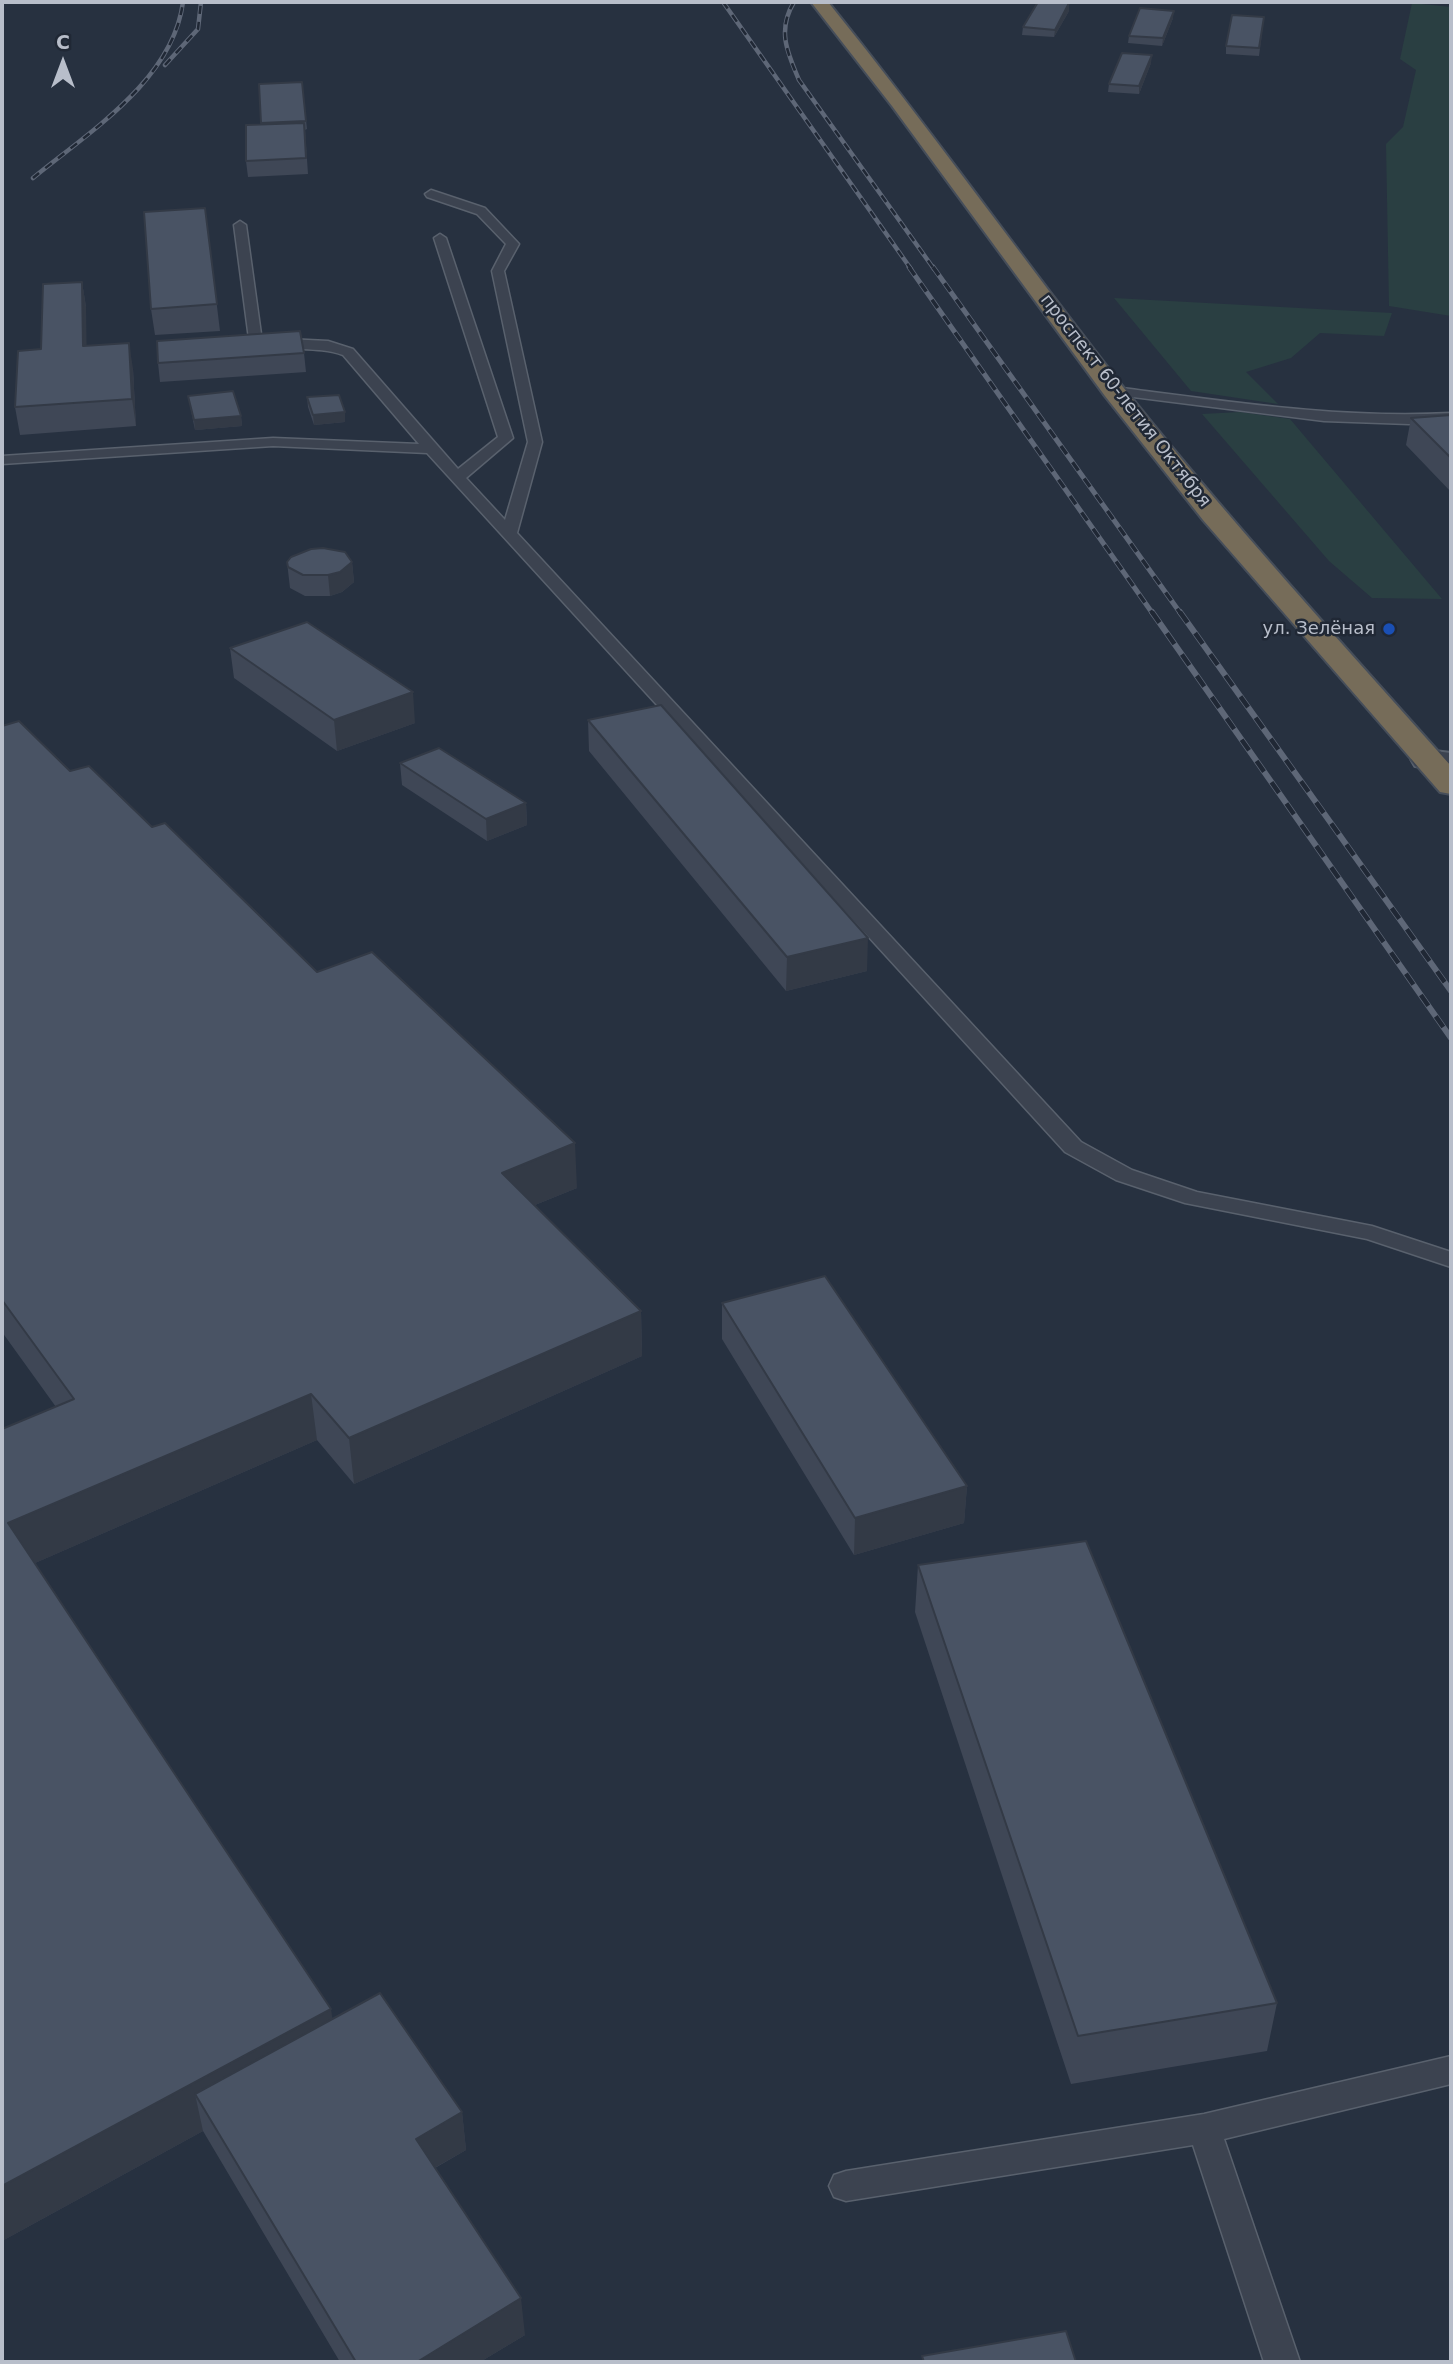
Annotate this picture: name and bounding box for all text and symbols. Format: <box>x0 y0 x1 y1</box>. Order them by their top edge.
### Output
north arrow <box>28 28 98 98</box>
text: С <box>56 31 70 53</box>
street label: проспект 60-летия Октября <box>1035 290 1215 512</box>
place label: ул. Зелёная <box>1263 618 1375 640</box>
marker: ул. Зелёная <box>1381 621 1397 637</box>

